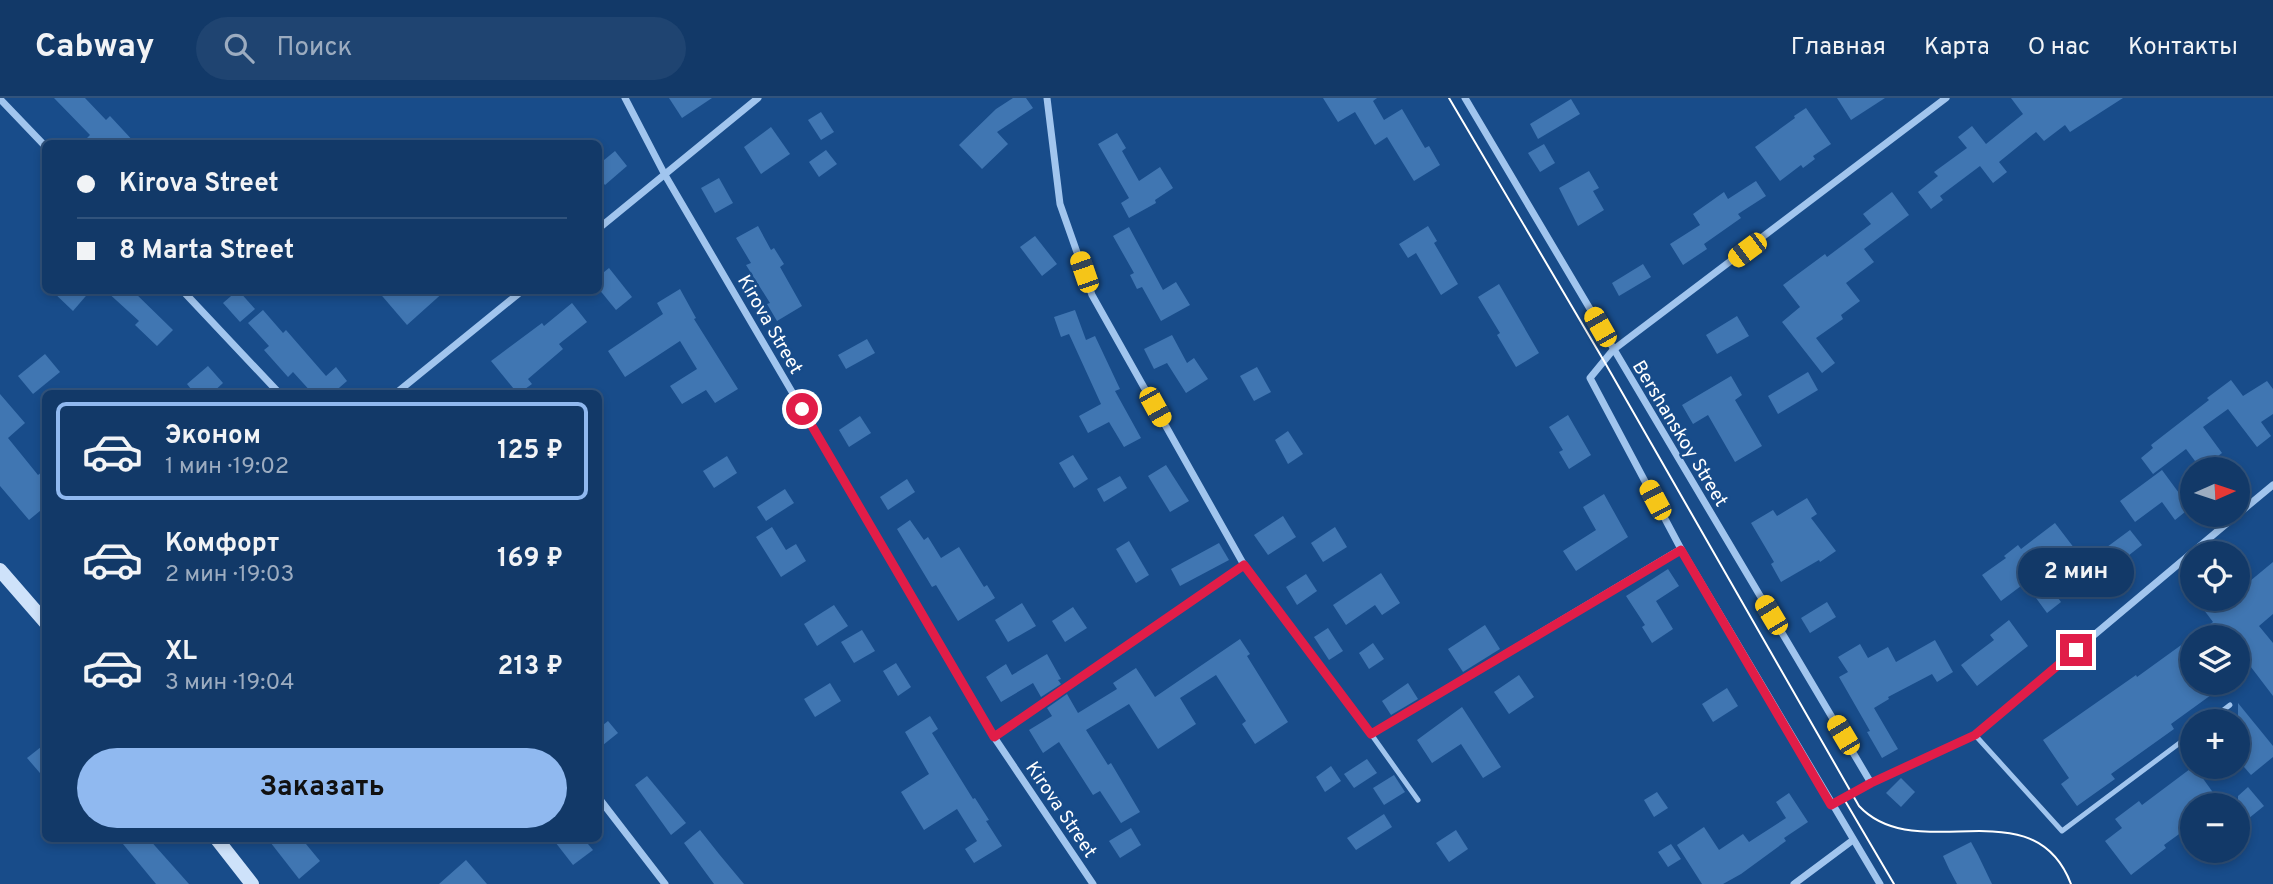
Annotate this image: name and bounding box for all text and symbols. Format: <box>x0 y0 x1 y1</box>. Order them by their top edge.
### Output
search box <box>196 17 686 80</box>
text: Cabway <box>35 27 154 69</box>
icon: search <box>220 29 258 67</box>
text: Поиск <box>276 32 352 65</box>
text: Главная <box>1791 33 1886 63</box>
text: Карта <box>1924 33 1990 63</box>
text: О нас <box>2028 33 2090 63</box>
text: Контакты <box>2128 33 2238 63</box>
text: Kirova Street <box>119 168 279 201</box>
car <box>1724 229 1771 271</box>
text: 8 Marta Street <box>119 235 294 268</box>
car <box>1068 249 1101 295</box>
street label: Kirova Street <box>731 271 807 379</box>
car <box>1581 304 1620 350</box>
street label: Bershanskoy Street <box>1626 356 1732 512</box>
car <box>1136 384 1175 430</box>
route start <box>786 393 818 425</box>
icon: car <box>81 420 144 483</box>
text: Эконом <box>165 420 261 453</box>
text: 125 ₽ <box>497 435 563 468</box>
text: 1 мин · 19:02 <box>165 453 289 482</box>
north arrow <box>2180 457 2250 527</box>
map controls <box>2180 457 2250 863</box>
car <box>1636 477 1675 523</box>
icon: car <box>81 528 144 591</box>
text: Комфорт <box>165 528 279 561</box>
button: locate <box>2180 541 2250 611</box>
text: 169 ₽ <box>497 543 563 576</box>
callout: 2 мин <box>2018 548 2134 598</box>
text: 2 мин <box>2044 558 2108 587</box>
text: 2 мин · 19:03 <box>165 561 294 590</box>
car <box>1752 592 1791 638</box>
button: layers <box>2180 625 2250 695</box>
route end <box>2060 634 2092 666</box>
icon: car <box>81 636 144 699</box>
text: XL <box>165 636 197 669</box>
text: 213 ₽ <box>498 651 563 684</box>
text: 3 мин · 19:04 <box>165 669 295 698</box>
button: + <box>2180 709 2250 779</box>
car <box>1824 712 1863 758</box>
button: Заказать <box>77 748 567 828</box>
street label: Kirova Street <box>1019 757 1101 863</box>
button: − <box>2180 793 2250 863</box>

